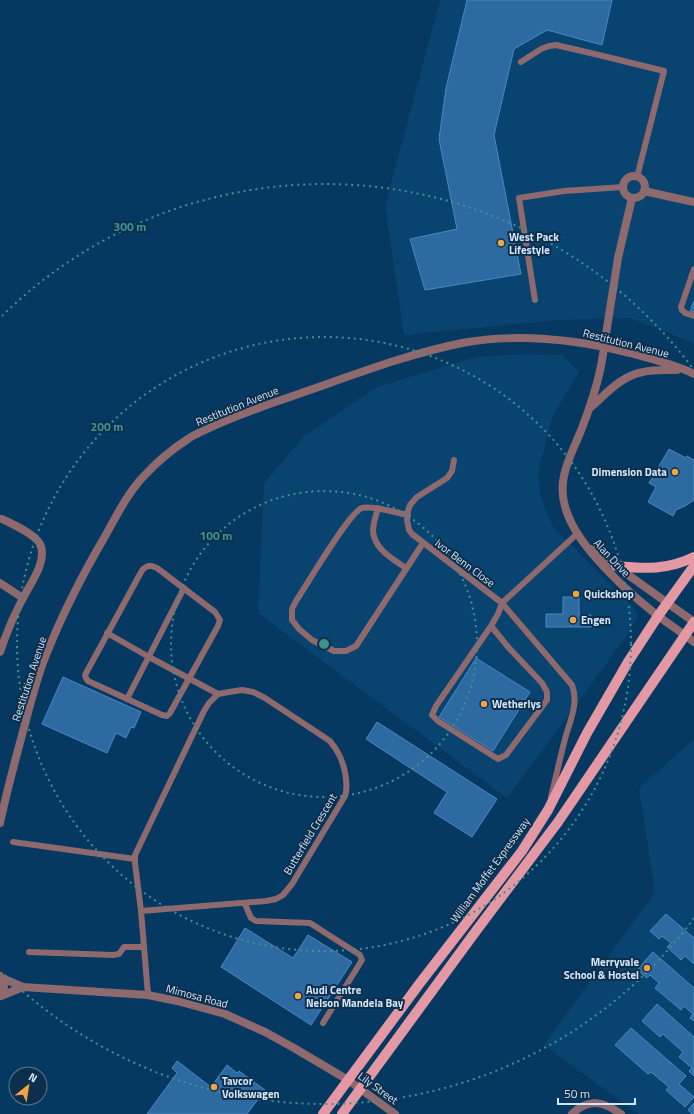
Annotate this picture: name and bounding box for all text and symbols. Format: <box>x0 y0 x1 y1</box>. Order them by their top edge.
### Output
text: 300 m <box>114 217 146 236</box>
place label: West Pack Lifestyle <box>509 229 559 258</box>
marker: West Pack Lifestyle <box>496 238 506 248</box>
street label: Restitution Avenue <box>581 325 671 362</box>
street label: Restitution Avenue <box>193 382 281 430</box>
text: 200 m <box>91 417 123 436</box>
place label: Dimension Data <box>592 464 667 480</box>
marker: Dimension Data <box>670 467 680 477</box>
text: 100 m <box>200 526 232 545</box>
street label: Ivor Benn Close <box>432 535 499 591</box>
street label: Alan Drive <box>590 535 634 581</box>
place label: Quickshop <box>584 586 634 602</box>
marker: Quickshop <box>571 589 581 599</box>
place label: Engen <box>581 612 611 628</box>
marker: Engen <box>568 615 578 625</box>
street label: Restitution Avenue <box>8 634 50 723</box>
centre of rings <box>317 637 331 651</box>
place label: Wetherlys <box>492 696 541 712</box>
marker: Wetherlys <box>479 699 489 709</box>
street label: Butterfield Crescent <box>279 790 341 878</box>
street label: William Moffet Expressway <box>446 814 534 926</box>
place label: Merryvale School & Hostel <box>564 954 639 983</box>
marker: Merryvale School & Hostel <box>642 963 652 973</box>
street label: Mimosa Road <box>164 980 230 1012</box>
place label: Audi Centre Nelson Mandela Bay <box>306 982 404 1011</box>
marker: Audi Centre Nelson Mandela Bay <box>293 991 303 1001</box>
north arrow <box>8 1066 48 1106</box>
street label: Lily Street <box>355 1068 402 1108</box>
text: N <box>26 1069 40 1086</box>
place label: Tavcor Volkswagen <box>222 1073 280 1102</box>
scale bar <box>558 1080 635 1106</box>
marker: Tavcor Volkswagen <box>209 1082 219 1092</box>
text: 50 m <box>564 1084 590 1103</box>

